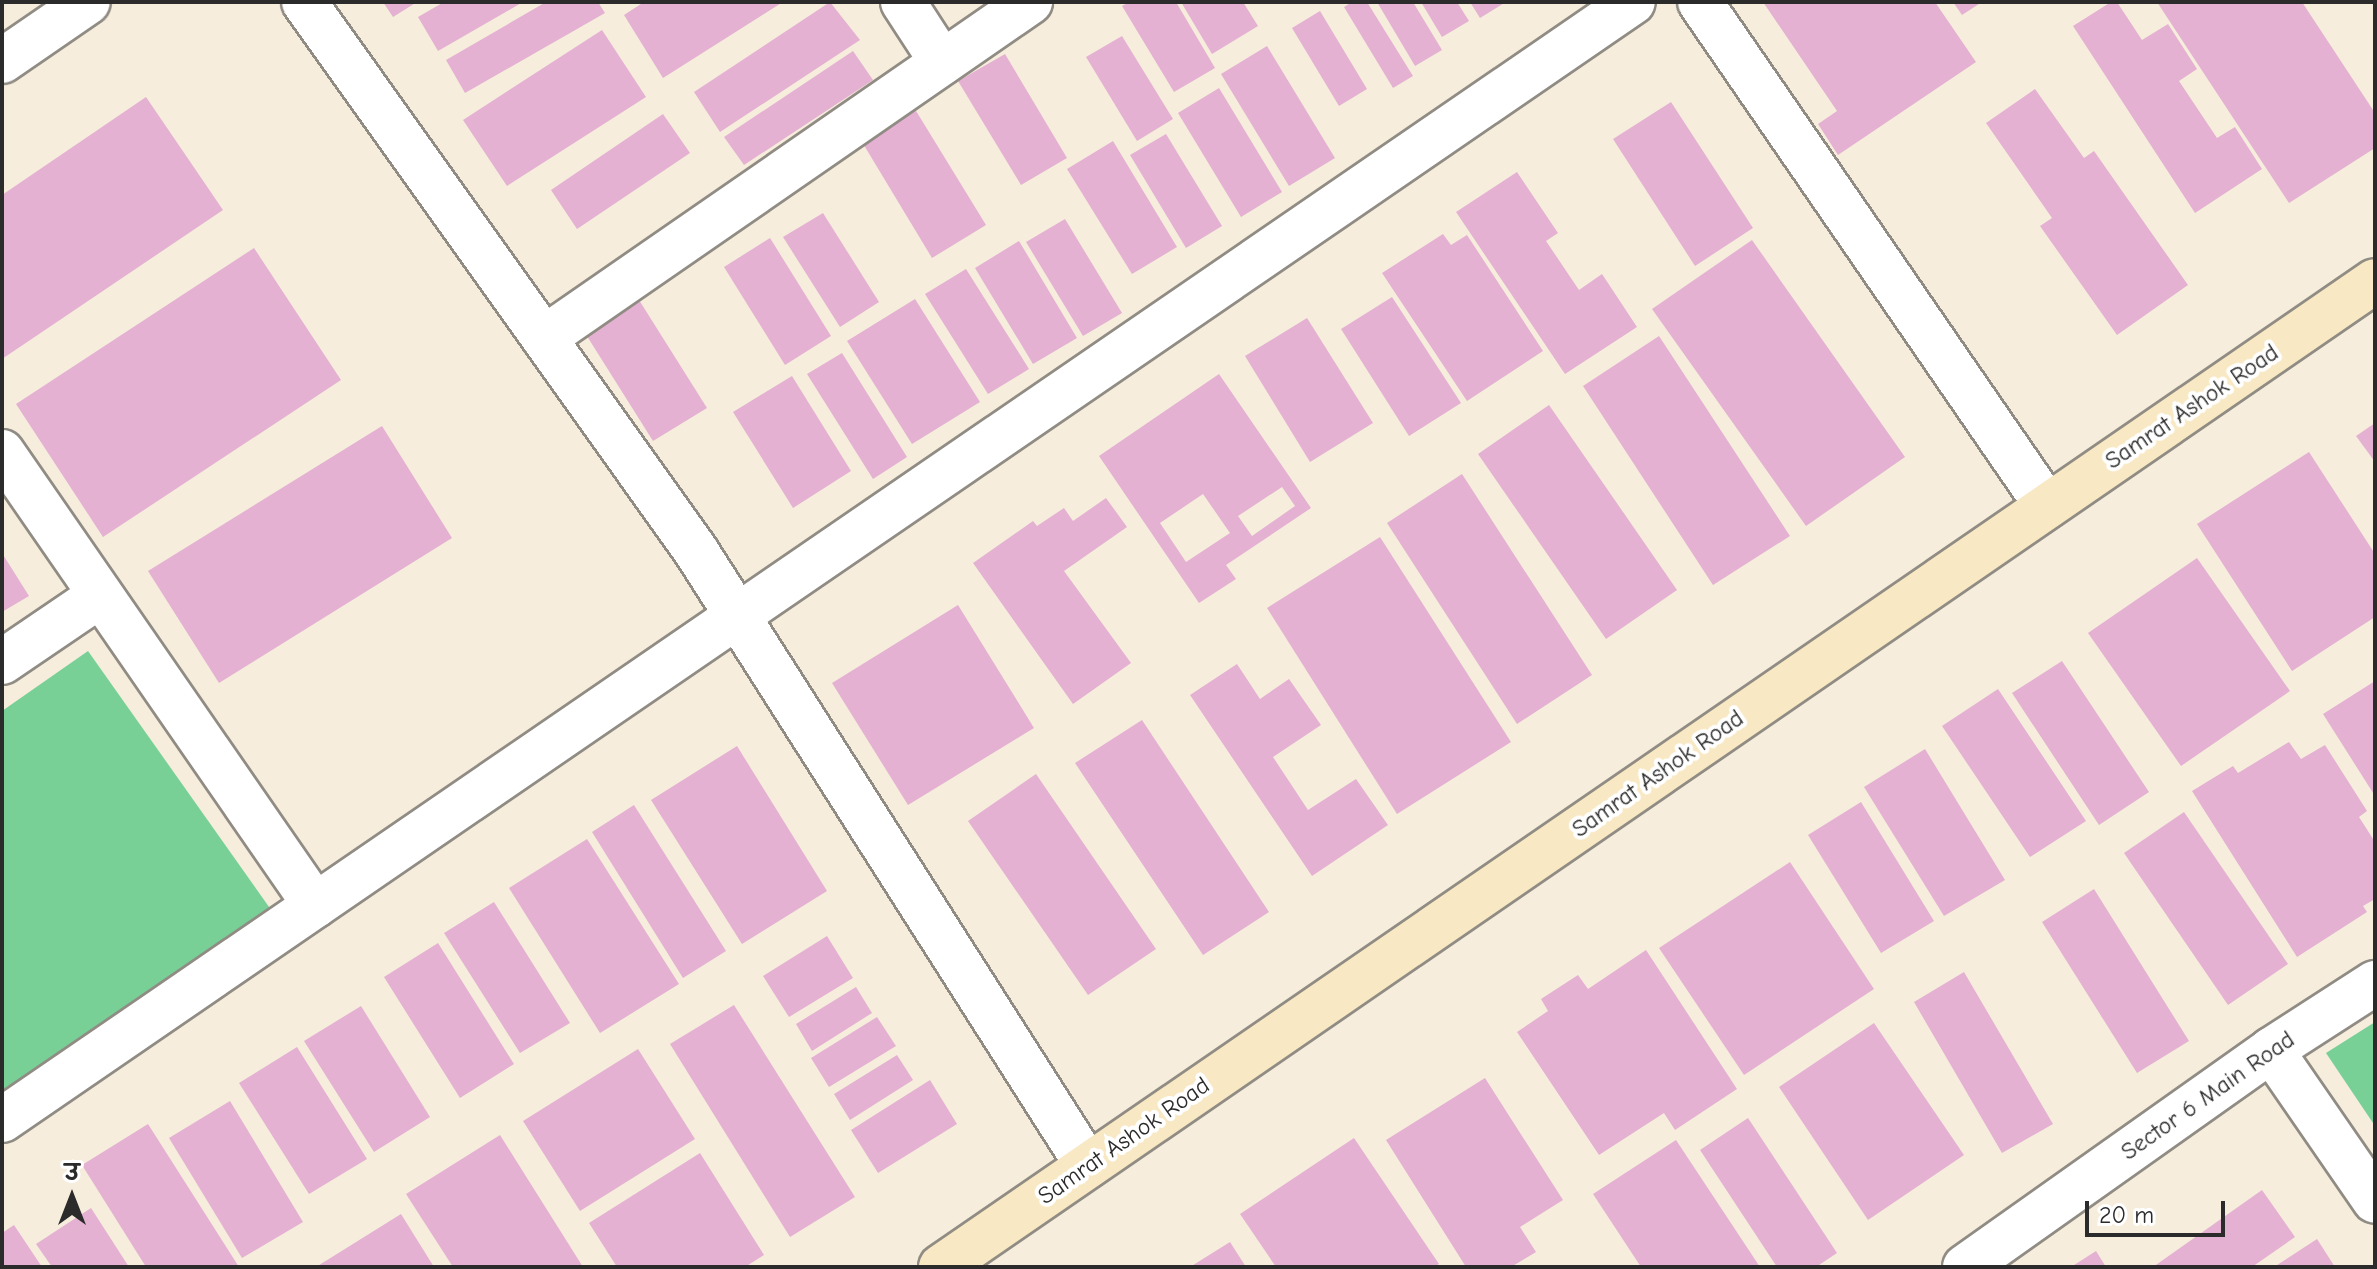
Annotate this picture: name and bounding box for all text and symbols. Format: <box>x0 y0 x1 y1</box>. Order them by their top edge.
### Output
street label: Samrat Ashok Road <box>2100 338 2284 476</box>
street label: Samrat Ashok Road <box>1567 704 1749 844</box>
street label: Sector 6 Main Road <box>2116 1025 2300 1167</box>
street label: Samrat Ashok Road <box>1033 1071 1215 1211</box>
north arrow <box>32 1157 112 1237</box>
text: उ <box>65 1160 79 1186</box>
scale bar <box>2089 1185 2229 1235</box>
text: 20 m <box>2099 1201 2154 1229</box>

